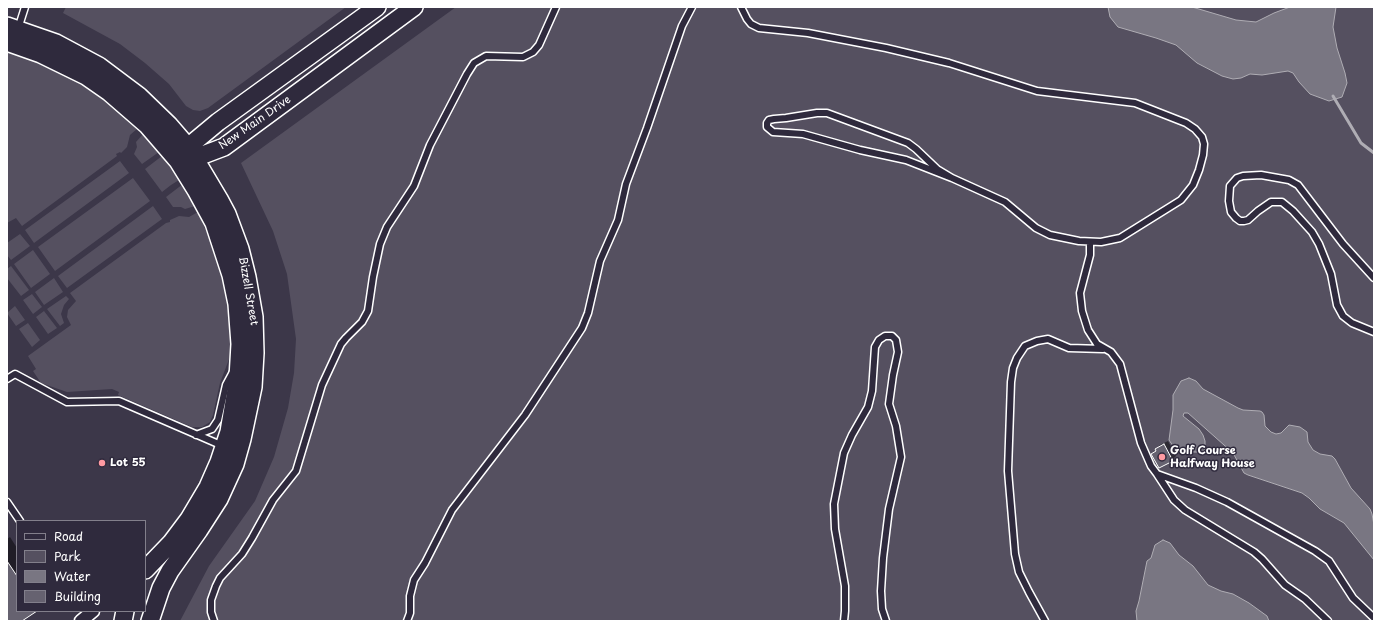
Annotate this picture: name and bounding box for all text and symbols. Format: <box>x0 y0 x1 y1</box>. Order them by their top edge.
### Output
street label: New Main Drive <box>216 93 294 153</box>
street label: Bizzell Street <box>235 256 261 326</box>
place label: Golf Course Halfway House <box>1170 444 1255 470</box>
marker: Golf Course Halfway House <box>1157 452 1167 462</box>
place label: Lot 55 <box>110 456 146 470</box>
marker: Lot 55 <box>97 458 107 468</box>
legend <box>16 520 146 612</box>
text: Road <box>54 527 83 545</box>
text: Park <box>54 547 81 565</box>
text: Water <box>54 567 90 585</box>
text: Building <box>54 587 101 605</box>

